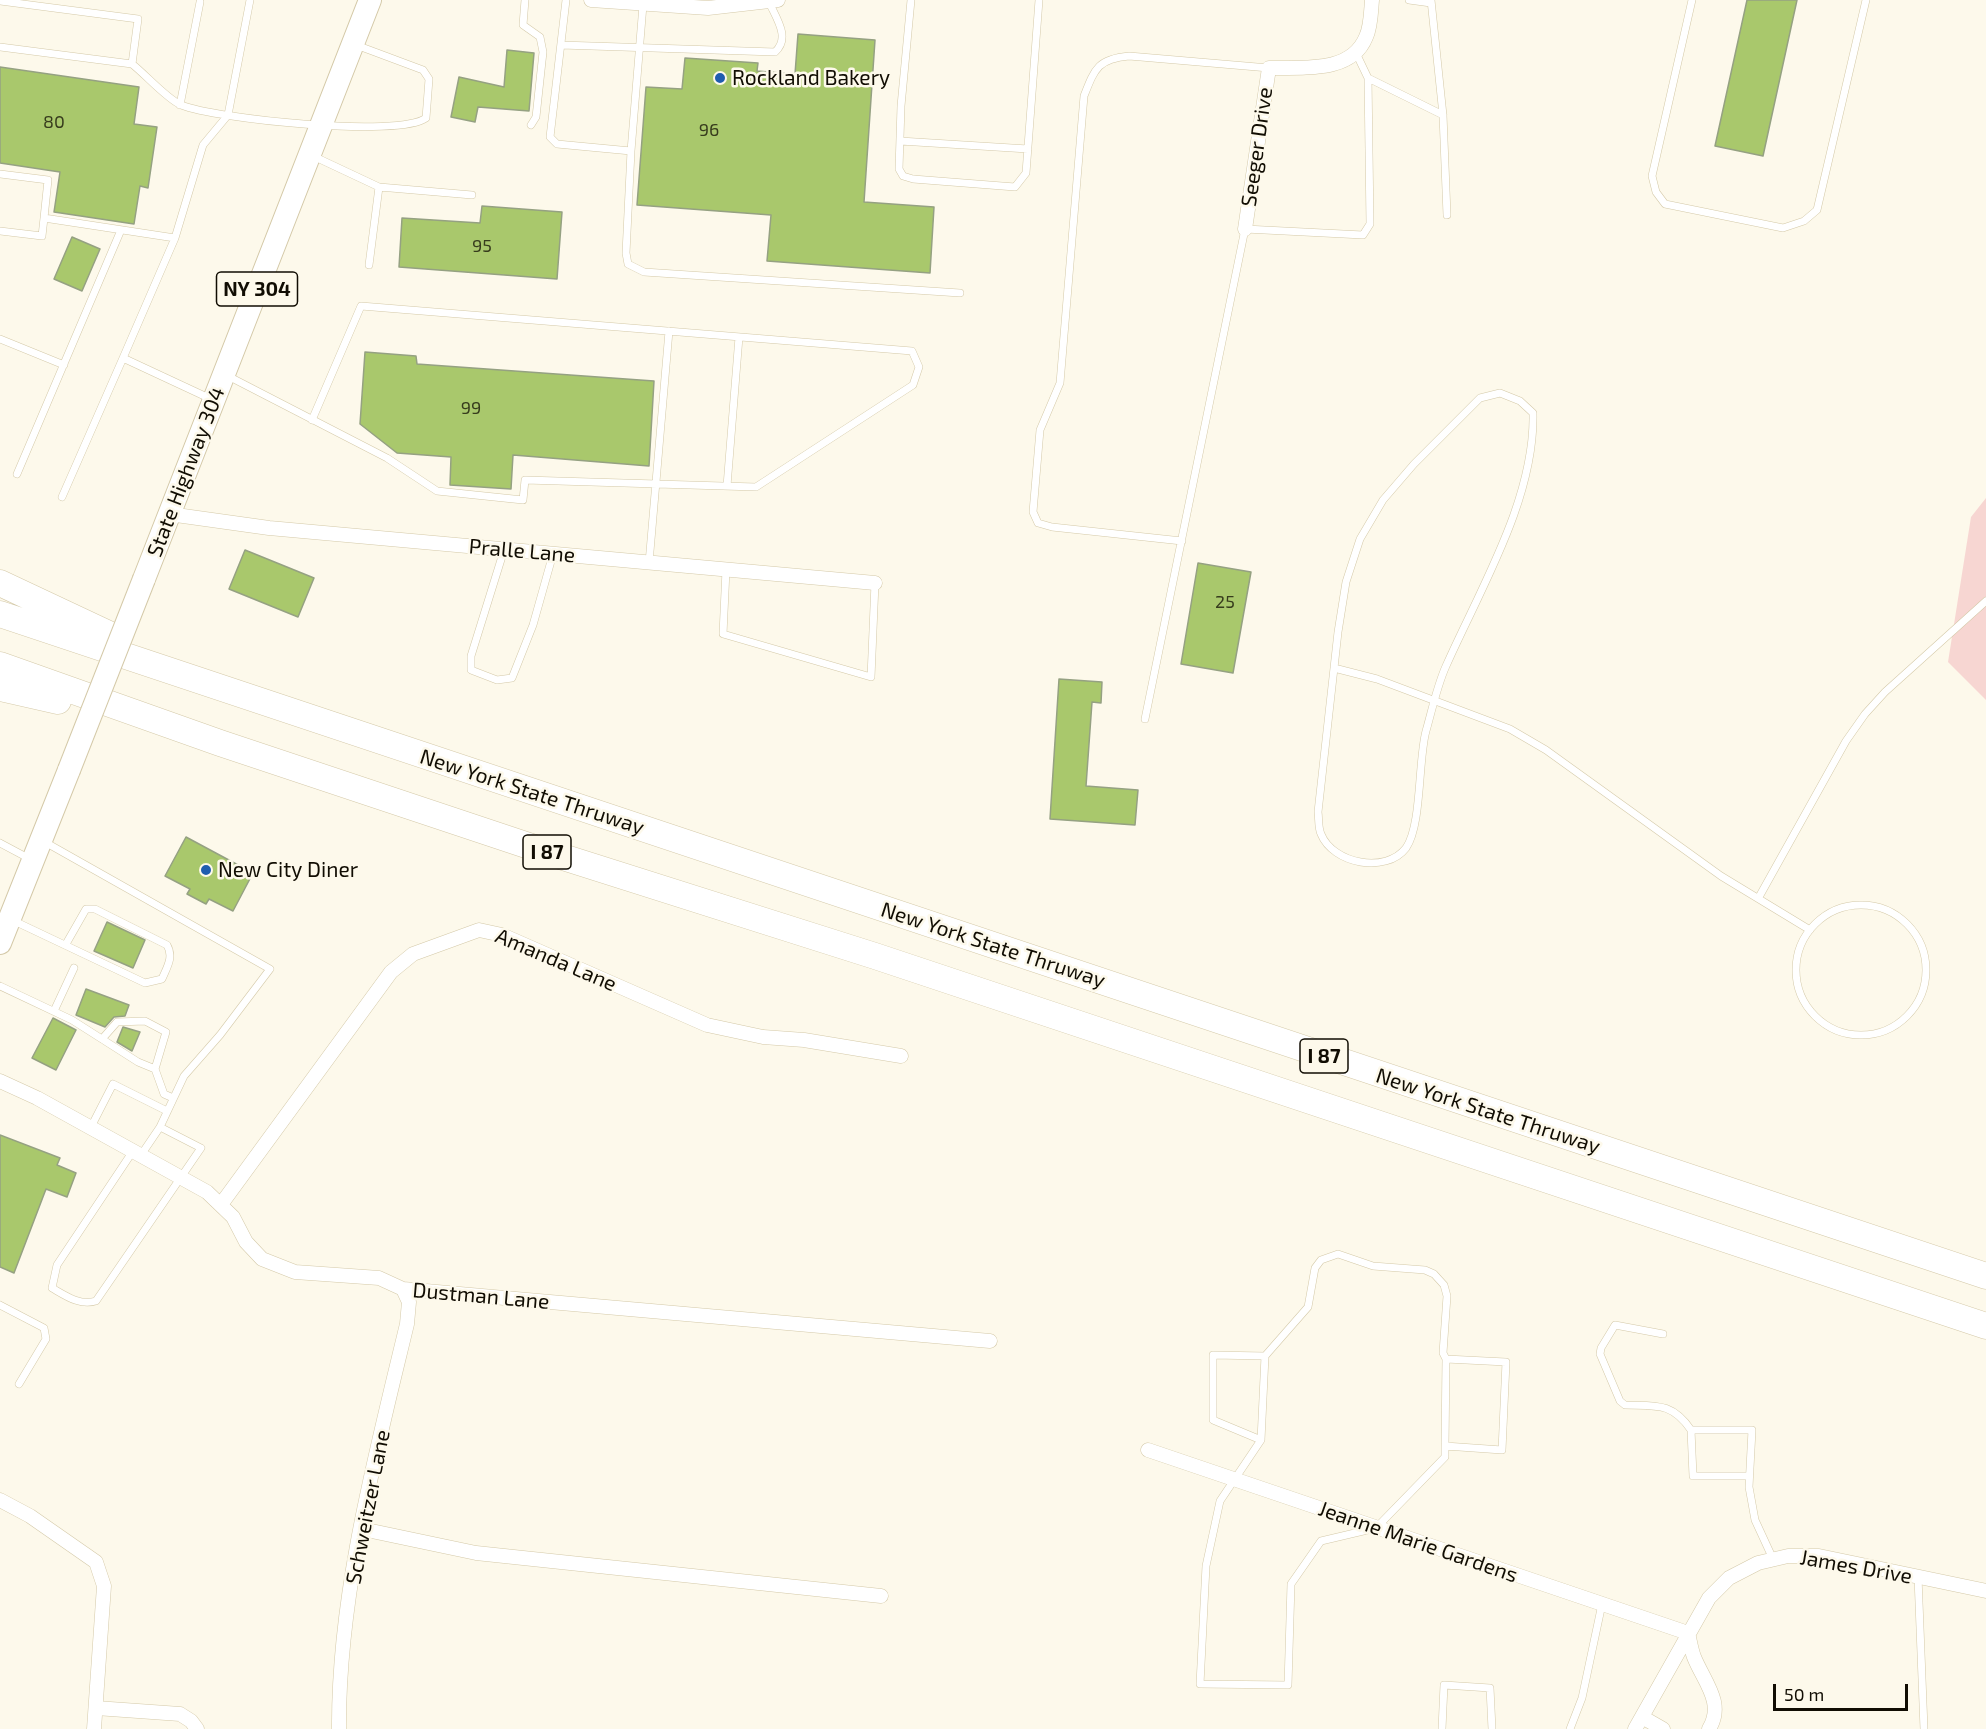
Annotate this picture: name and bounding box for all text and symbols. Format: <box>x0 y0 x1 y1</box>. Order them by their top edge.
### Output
place label: Rockland Bakery <box>732 65 890 91</box>
marker: Rockland Bakery <box>713 71 727 85</box>
street label: Seeger Drive <box>1236 86 1278 208</box>
house number: 80 <box>43 111 65 133</box>
house number: 96 <box>699 119 719 141</box>
house number: 95 <box>472 235 492 257</box>
road number: NY 304 <box>216 272 298 306</box>
street label: State Highway 304 <box>142 383 230 561</box>
house number: 99 <box>461 397 481 419</box>
street label: Pralle Lane <box>468 534 576 568</box>
house number: 25 <box>1215 591 1235 613</box>
street label: New York State Thruway <box>417 744 647 840</box>
road number: I 87 <box>523 835 571 869</box>
place label: New City Diner <box>218 857 358 883</box>
marker: New City Diner <box>199 863 213 877</box>
street label: New York State Thruway <box>878 897 1108 993</box>
street label: Amanda Lane <box>492 923 620 997</box>
road number: I 87 <box>1300 1039 1348 1073</box>
street label: New York State Thruway <box>1373 1063 1603 1159</box>
street label: Dustman Lane <box>412 1277 550 1315</box>
street label: Schweitzer Lane <box>341 1428 395 1586</box>
street label: Jeanne Marie Gardens <box>1315 1496 1521 1588</box>
street label: James Drive <box>1798 1545 1914 1589</box>
scale bar <box>1776 1672 1911 1710</box>
text: 50 m <box>1784 1683 1824 1705</box>

